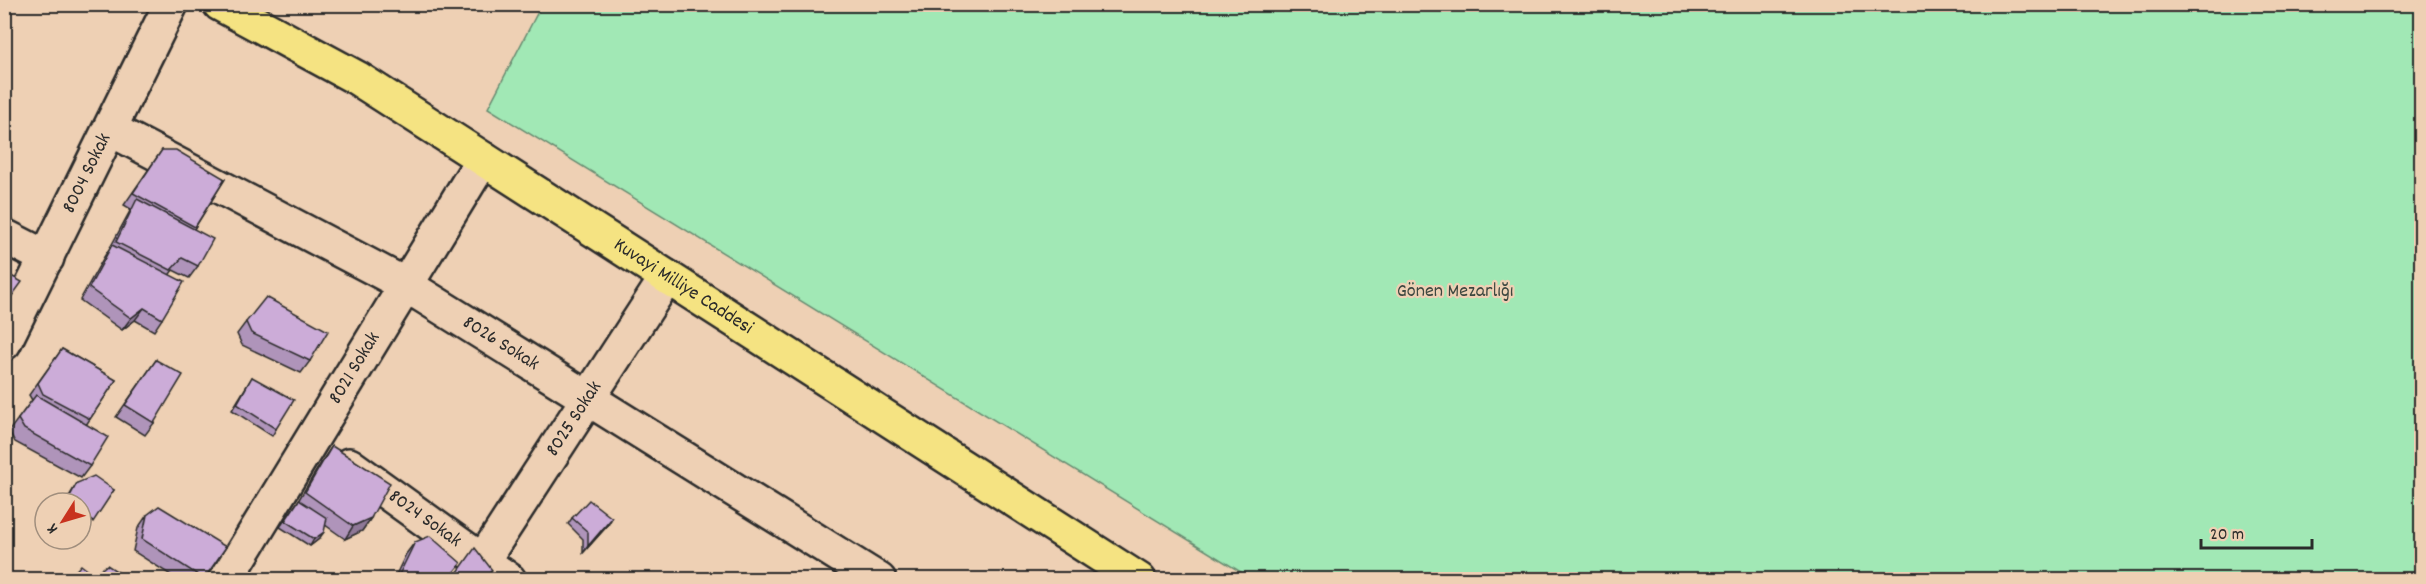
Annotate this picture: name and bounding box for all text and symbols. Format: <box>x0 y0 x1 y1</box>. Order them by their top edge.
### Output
street label: 8004 Sokak <box>56 129 119 218</box>
street label: Kuvayi Milliye Caddesi <box>608 232 759 343</box>
park label: Gönen Mezarlığı <box>1397 278 1513 306</box>
street label: 8026 Sokak <box>457 309 544 378</box>
street label: 8021 Sokak <box>322 327 388 410</box>
street label: 8025 Sokak <box>540 376 610 462</box>
street label: 8024 Sokak <box>382 483 467 555</box>
north arrow <box>33 491 93 551</box>
scale bar <box>2201 512 2312 550</box>
text: K <box>41 518 64 538</box>
text: 20 m <box>2210 523 2244 548</box>

